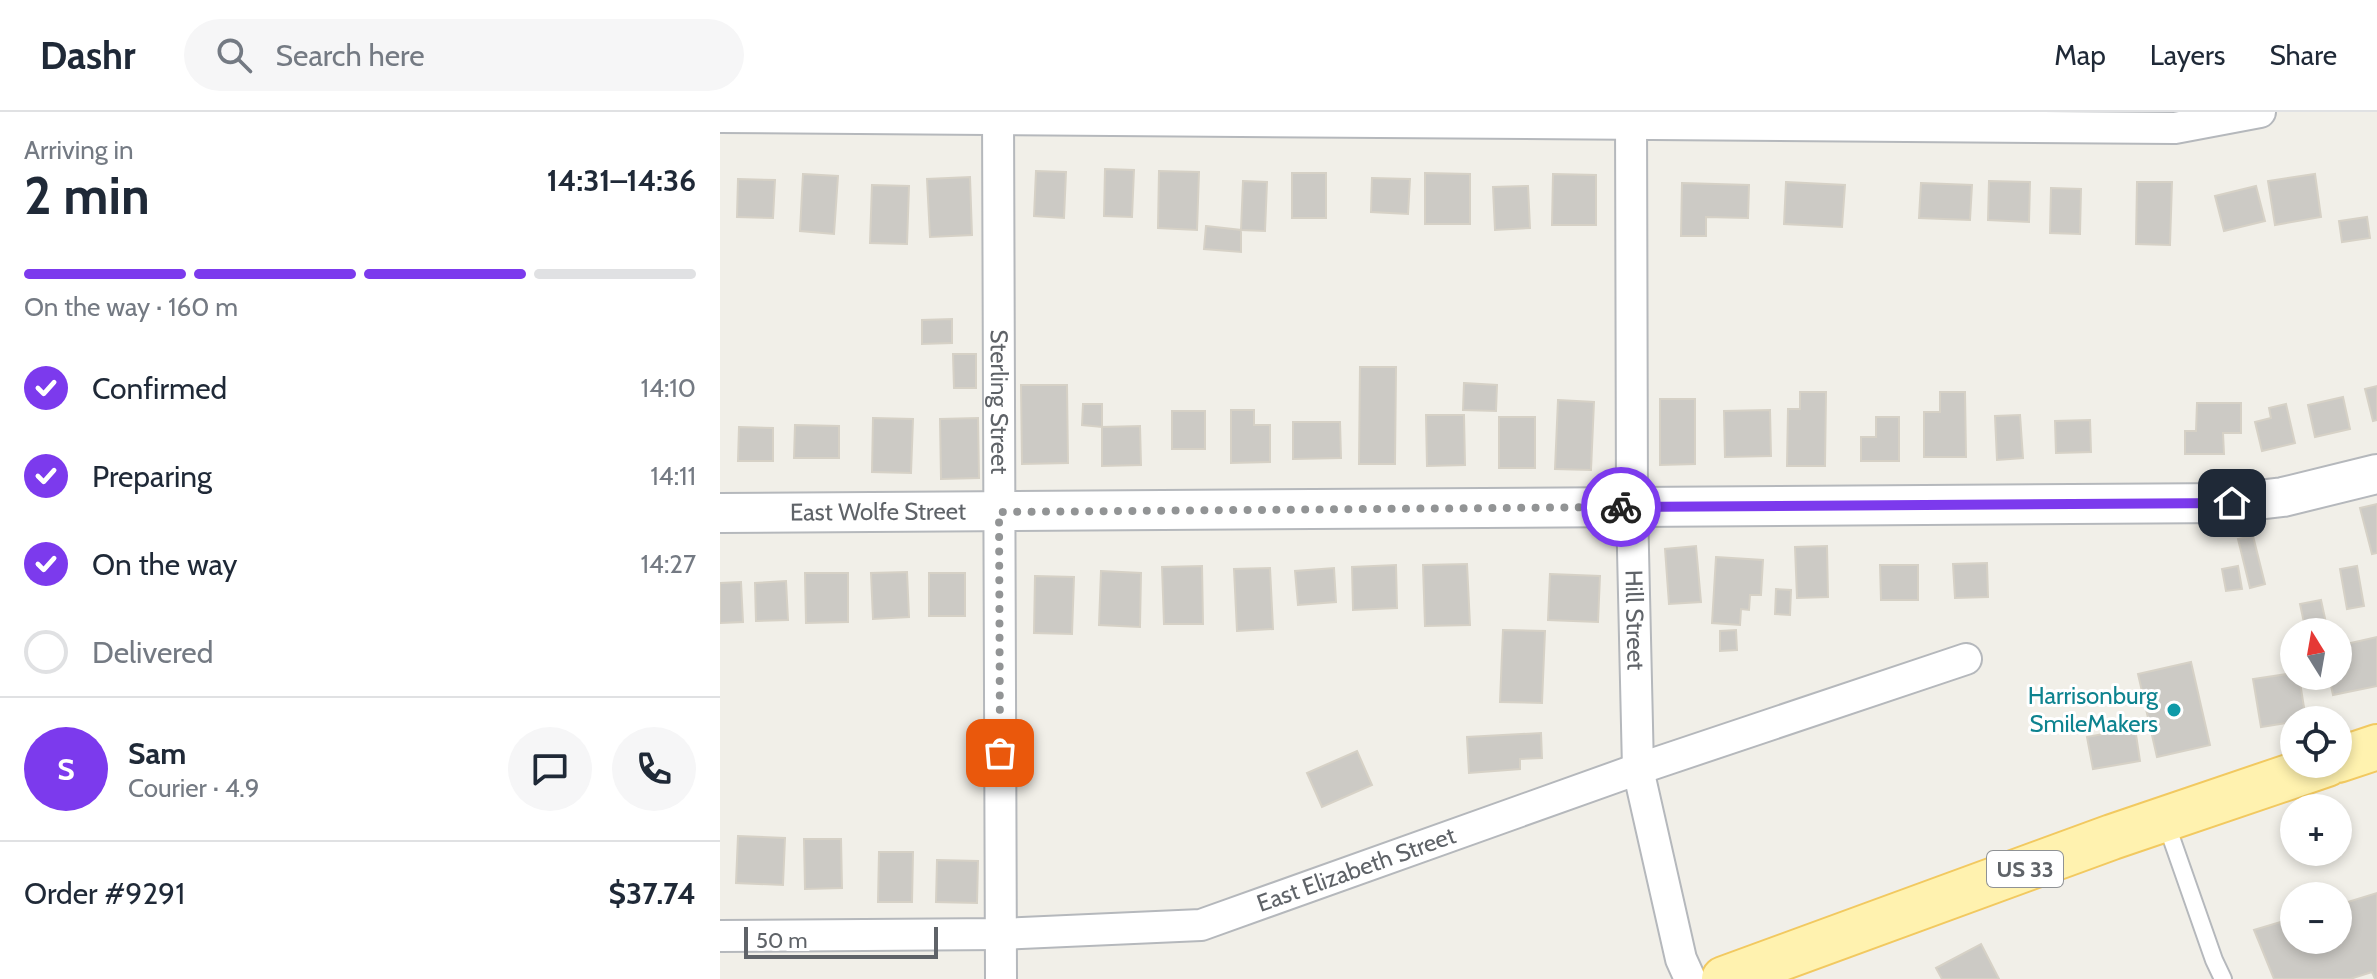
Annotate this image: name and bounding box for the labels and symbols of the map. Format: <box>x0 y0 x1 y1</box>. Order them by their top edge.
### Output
street label: Sterling Street <box>985 330 1014 474</box>
courier <box>1581 467 1661 547</box>
pin <box>2198 469 2266 537</box>
street label: East Wolfe Street <box>790 496 966 527</box>
street label: Hill Street <box>1619 569 1651 670</box>
north arrow <box>2280 618 2352 690</box>
place label: Harrisonburg SmileMakers <box>2028 681 2159 738</box>
marker: Harrisonburg SmileMakers <box>2165 701 2183 719</box>
pin <box>966 719 1034 787</box>
street label: East Elizabeth Street <box>1253 820 1459 918</box>
road number: US 33 <box>1987 851 2063 887</box>
scale bar <box>744 923 938 959</box>

